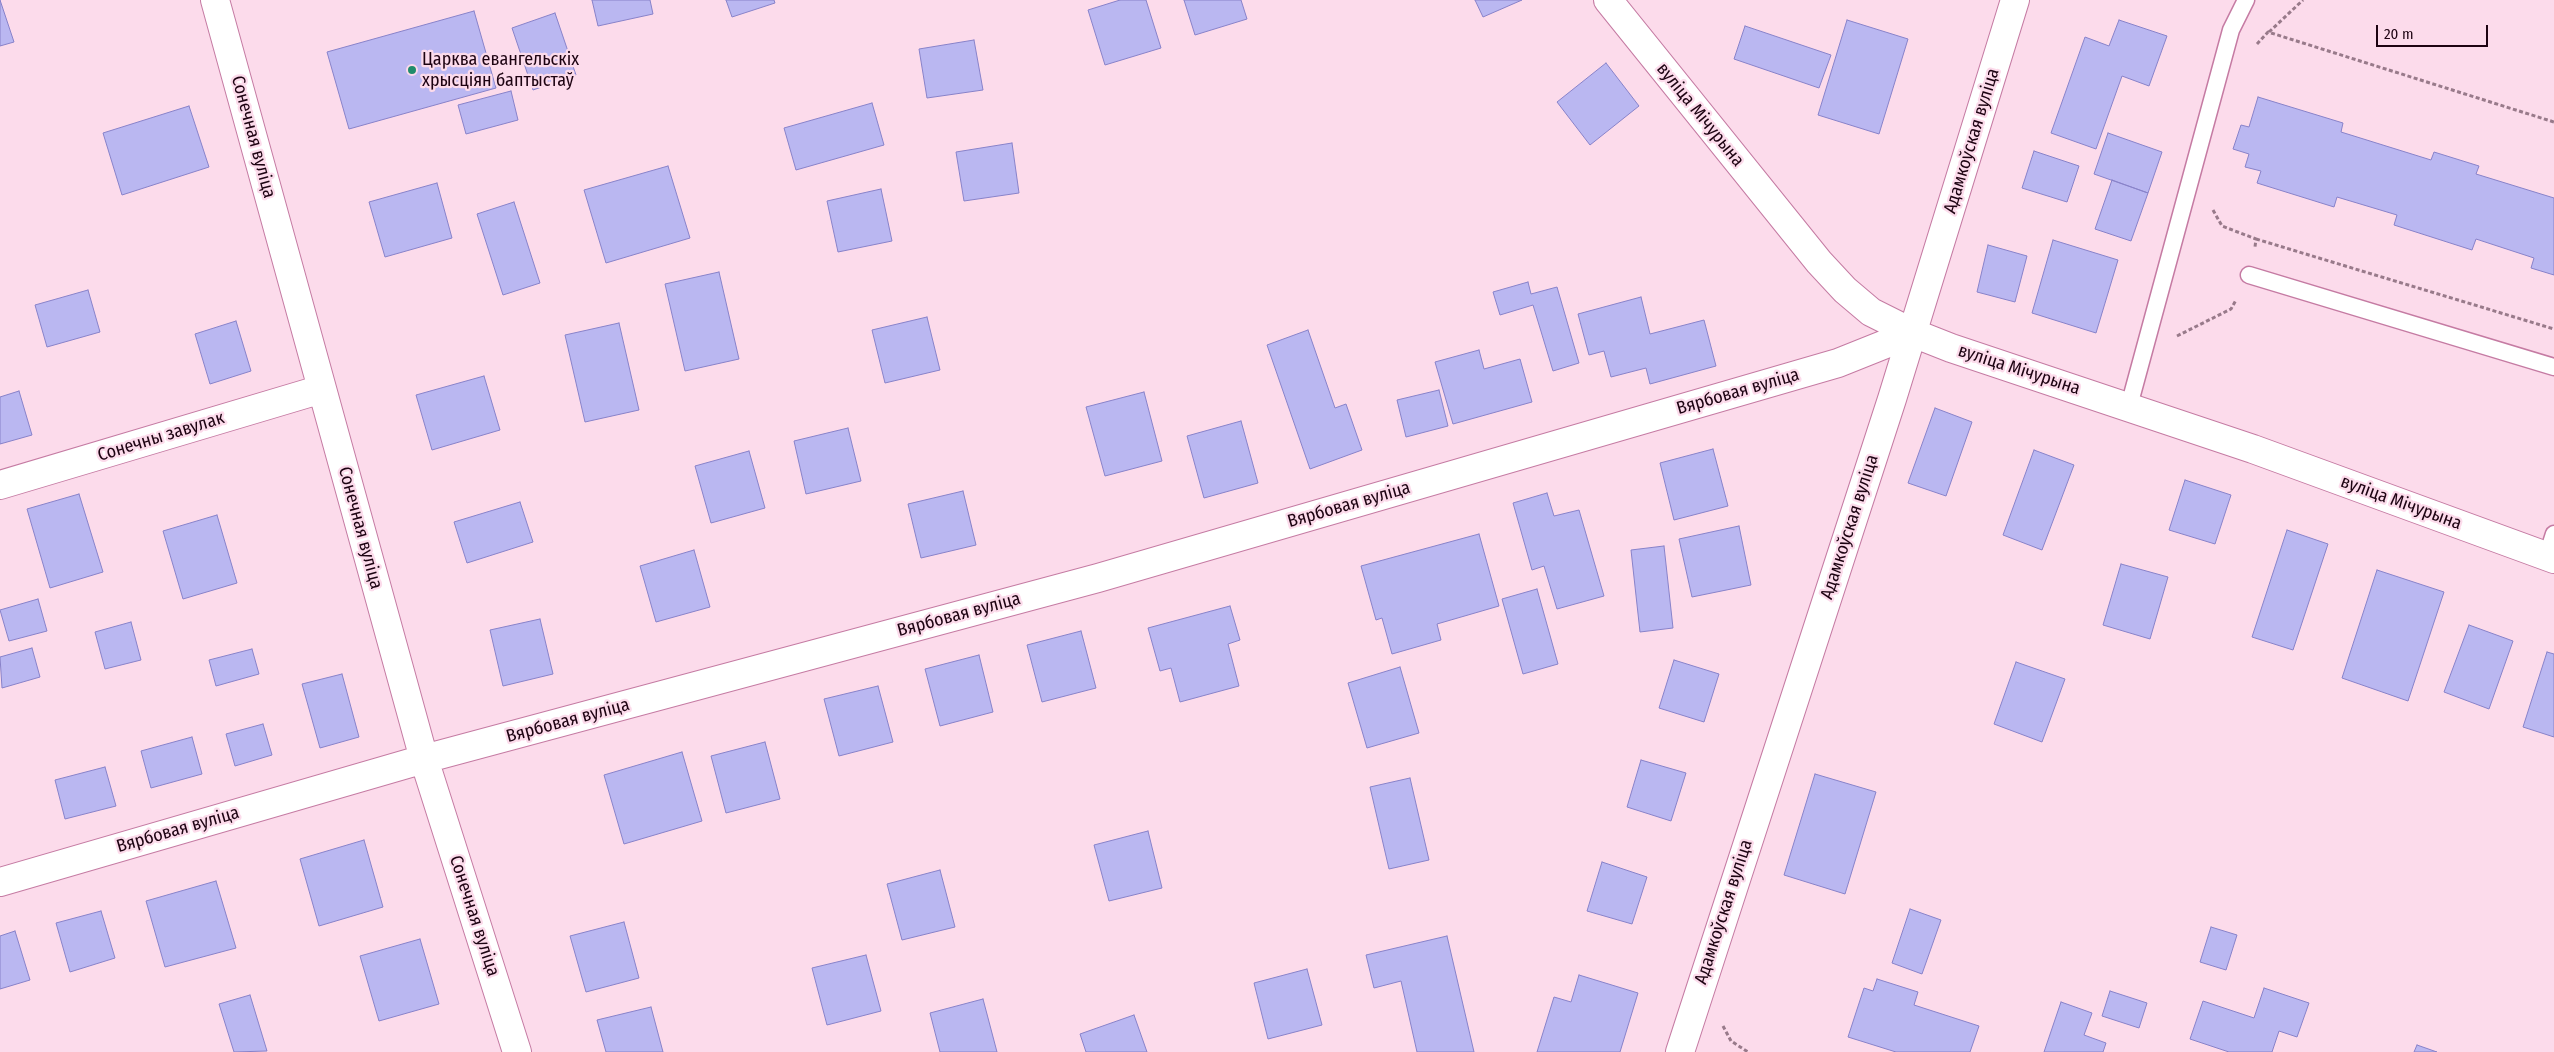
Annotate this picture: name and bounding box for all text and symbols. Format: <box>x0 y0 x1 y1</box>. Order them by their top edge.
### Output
scale bar <box>2379 15 2492 47</box>
text: 20 m <box>2384 25 2414 43</box>
place label: Царква евангельскіх хрысціян баптыстаў <box>422 49 579 92</box>
street label: вуліца Мічурына <box>1652 59 1748 171</box>
marker: Царква евангельскіх хрысціян баптыстаў <box>406 64 418 76</box>
street label: Адамкоўская вуліца <box>1940 66 2004 216</box>
street label: Сонечная вуліца <box>226 73 280 201</box>
street label: вуліца Мічурына <box>1955 340 2083 400</box>
street label: Вярбовая вуліца <box>1674 364 1802 420</box>
street label: Сонечны завулак <box>95 407 227 467</box>
street label: Адамкоўская вуліца <box>1816 452 1884 602</box>
street label: Сонечная вуліца <box>333 464 387 592</box>
street label: вуліца Мічурына <box>2338 471 2464 535</box>
street label: Вярбовая вуліца <box>1285 477 1413 533</box>
street label: Вярбовая вуліца <box>895 588 1023 642</box>
street label: Вярбовая вуліца <box>504 694 632 748</box>
street label: Вярбовая вуліца <box>114 802 242 858</box>
street label: Адамкоўская вуліца <box>1690 837 1758 987</box>
street label: Сонечная вуліца <box>444 853 504 979</box>

